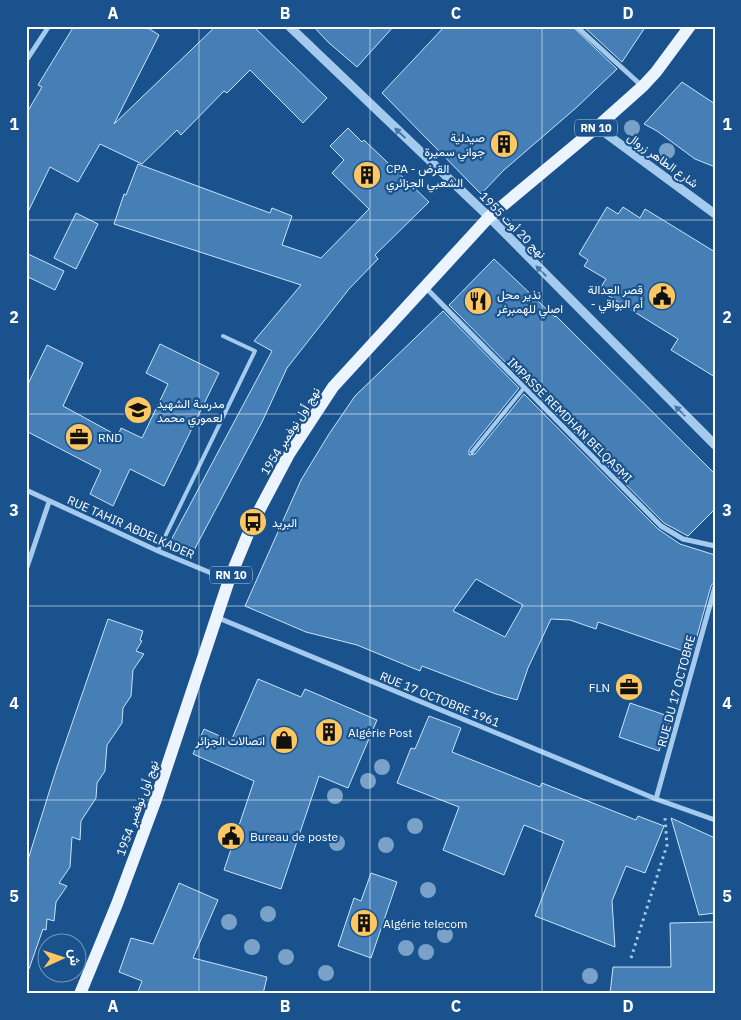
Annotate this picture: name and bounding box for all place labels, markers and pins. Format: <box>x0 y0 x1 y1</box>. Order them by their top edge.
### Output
building icon: صيدلية جواني سميرة <box>489 129 519 159</box>
place label: صيدلية جواني سميرة <box>424 130 485 162</box>
building icon: CPA - القرض الشعبي الجزائري <box>352 160 382 190</box>
place label: CPA - القرض الشعبي الجزائري <box>386 161 463 193</box>
public building icon: قصر العدالة - أم البواقي <box>647 281 677 311</box>
place label: قصر العدالة - أم البواقي <box>588 282 643 314</box>
restaurant icon: نذير محل اصلي للهمبرغر <box>463 286 493 316</box>
place label: نذير محل اصلي للهمبرغر <box>496 287 563 319</box>
school or university icon: مدرسة الشهيد لعموري محمد <box>123 395 153 425</box>
place label: مدرسة الشهيد لعموري محمد <box>157 396 225 428</box>
office icon: RND <box>64 422 94 452</box>
place label: RND <box>98 430 122 445</box>
bus stop icon: البريد <box>238 507 268 537</box>
place label: البريد <box>272 515 297 531</box>
office icon: FLN <box>614 672 644 702</box>
place label: FLN <box>589 680 610 695</box>
building icon: Algérie Post <box>314 717 344 747</box>
shop icon: اتصالات الجزائر <box>269 725 299 755</box>
place label: Algérie Post <box>348 725 412 740</box>
place label: اتصالات الجزائر <box>195 733 265 749</box>
public building icon: Bureau de poste <box>216 821 246 851</box>
place label: Bureau de poste <box>250 829 339 844</box>
building icon: Algérie telecom <box>349 908 379 938</box>
place label: Algérie telecom <box>383 916 467 931</box>

